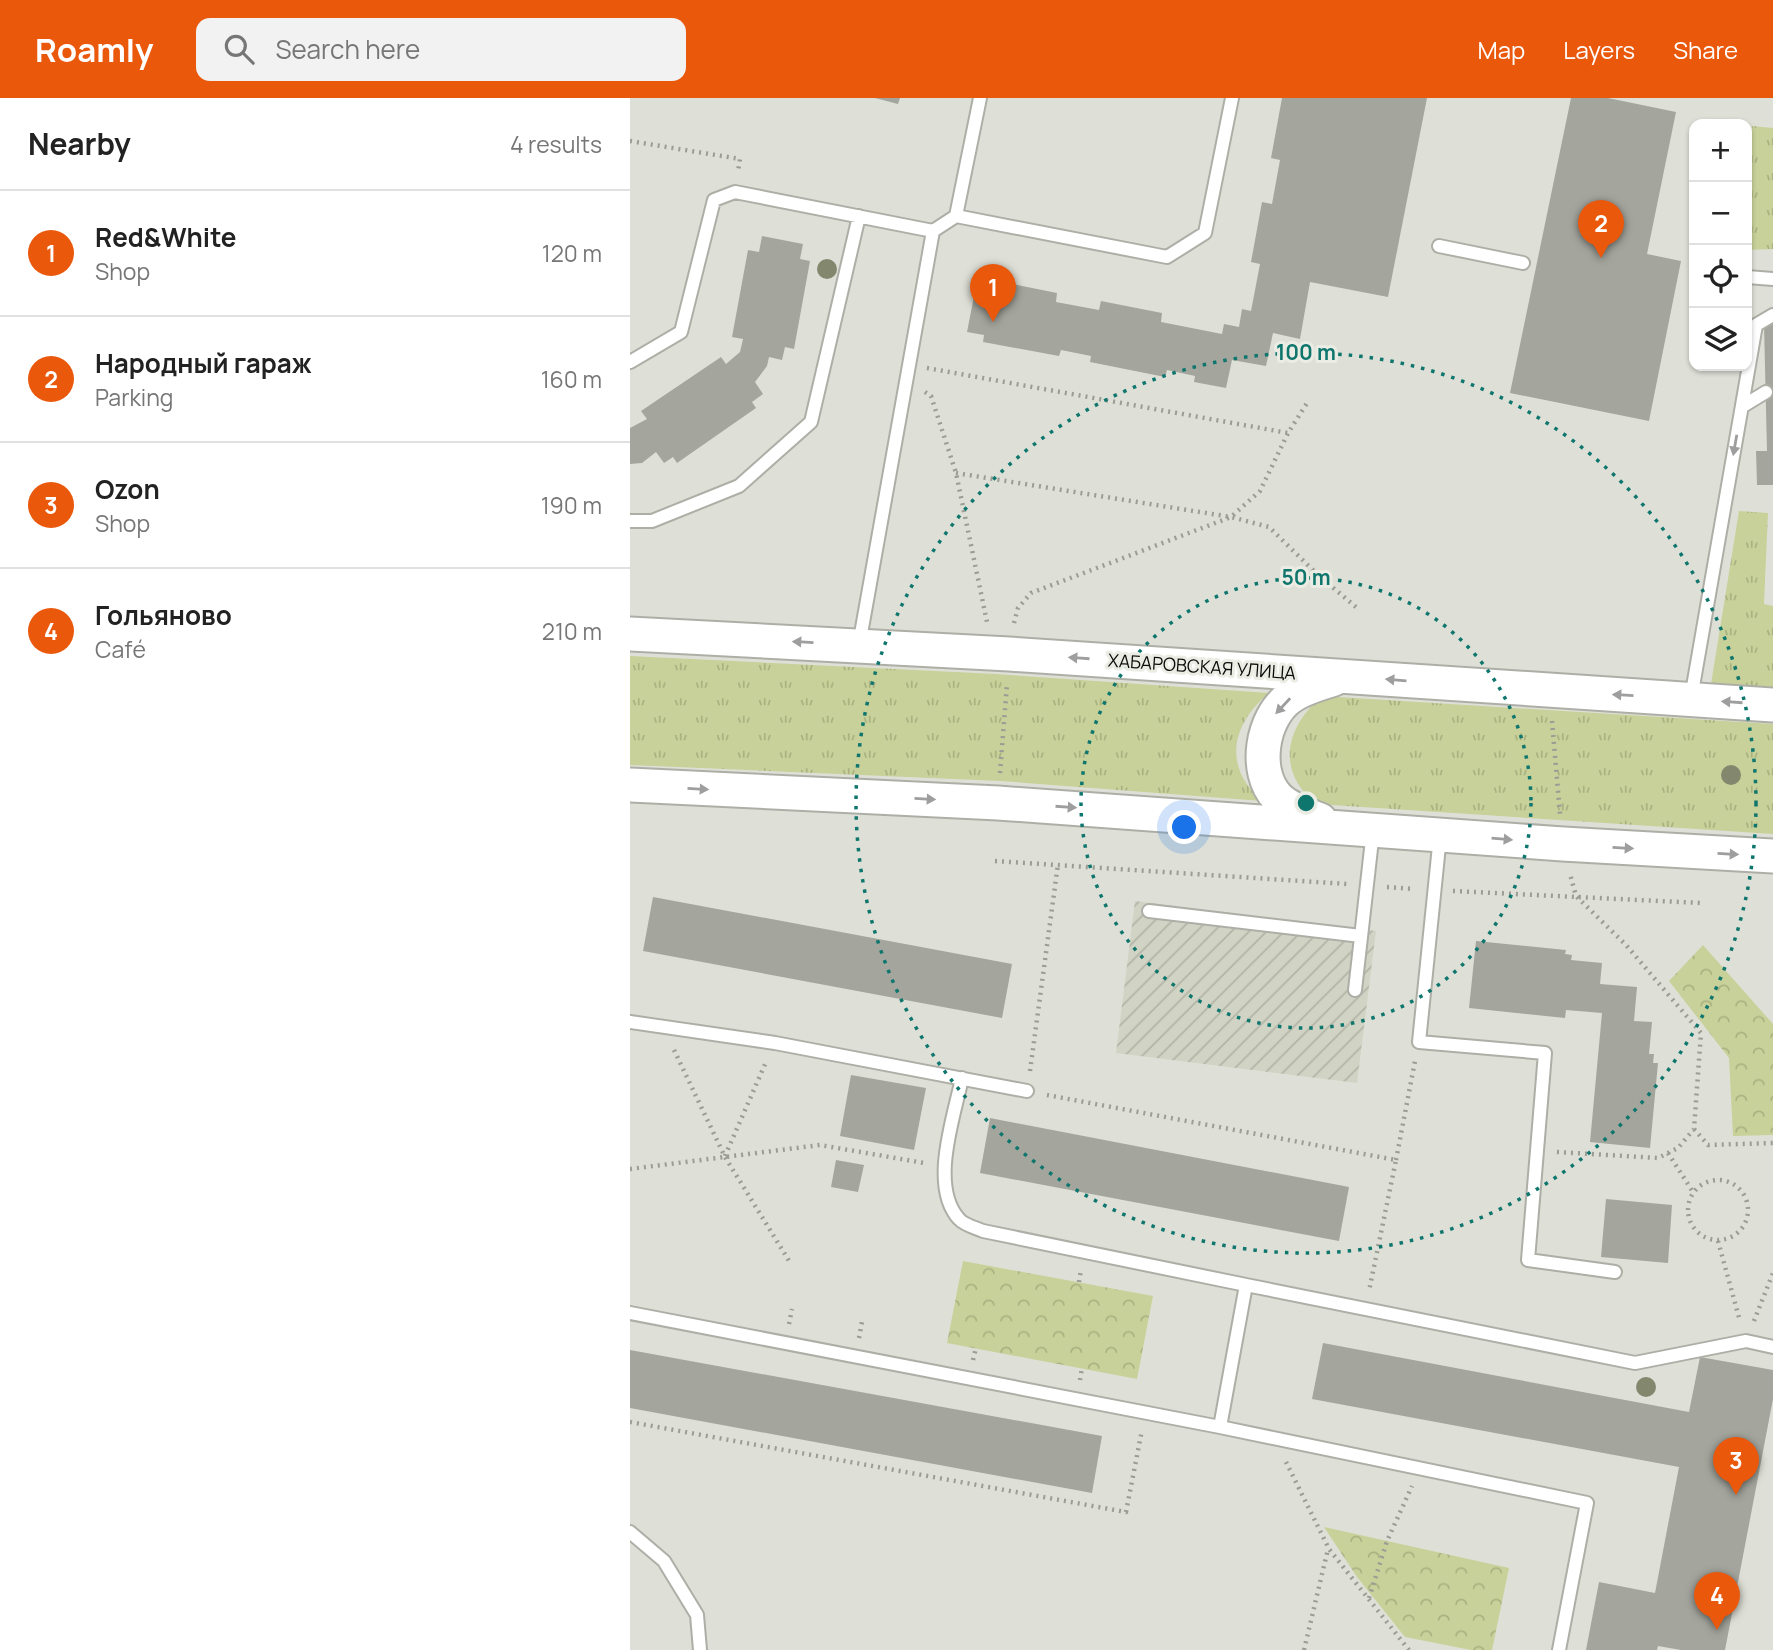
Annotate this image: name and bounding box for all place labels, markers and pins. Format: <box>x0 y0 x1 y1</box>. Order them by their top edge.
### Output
pin: 2 <box>1578 200 1624 258</box>
pin: 1 <box>970 264 1016 322</box>
centre of rings <box>1294 791 1318 815</box>
pin: 3 <box>1713 1437 1759 1495</box>
pin: 4 <box>1694 1572 1740 1630</box>

